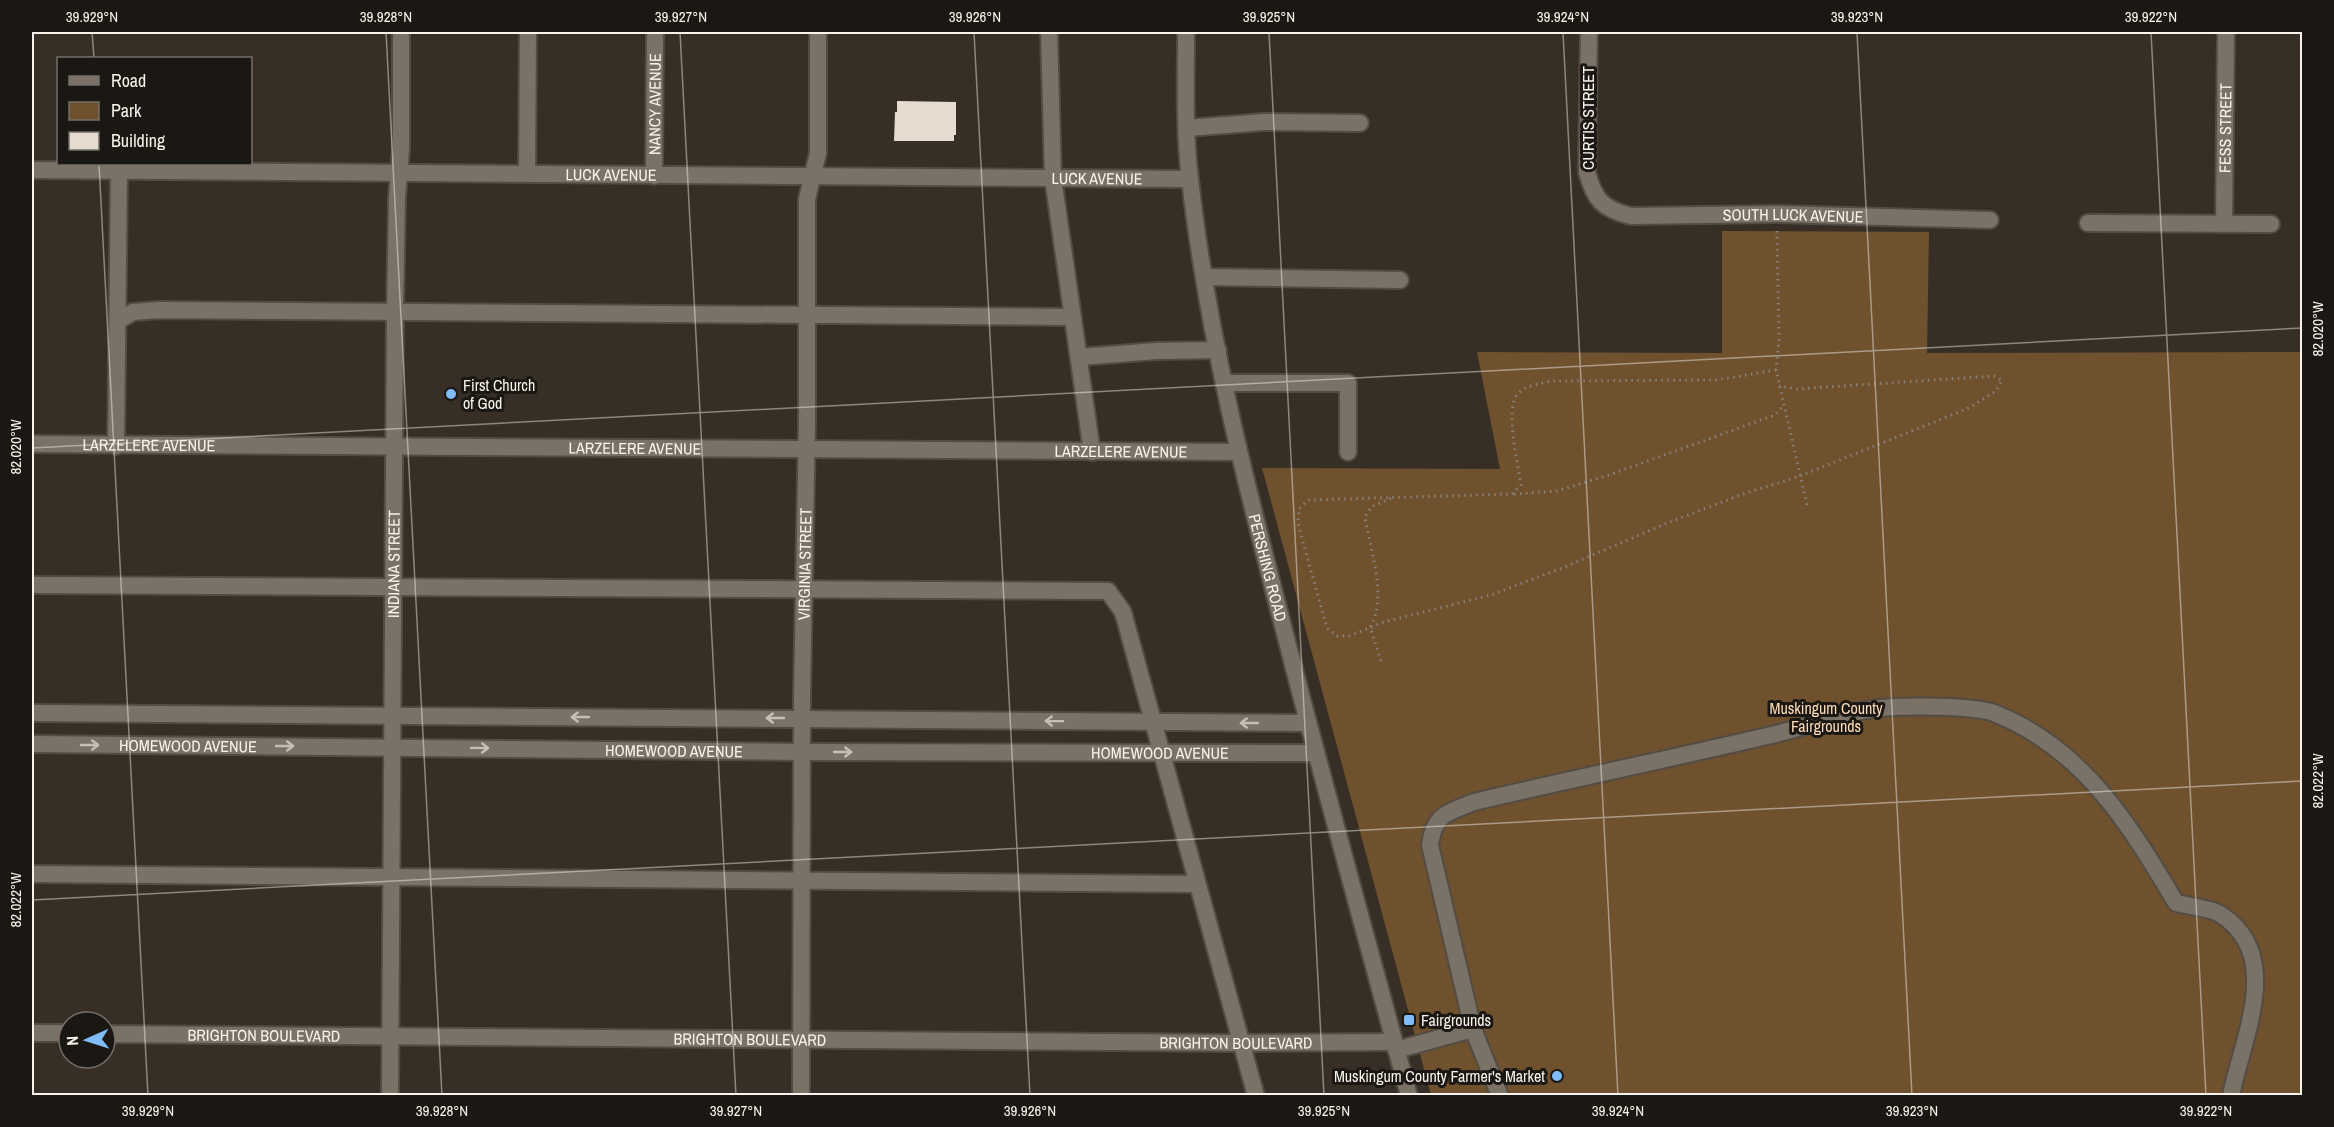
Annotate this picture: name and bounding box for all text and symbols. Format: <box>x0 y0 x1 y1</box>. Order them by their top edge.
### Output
text: 39.929°N <box>66 6 118 27</box>
text: 39.928°N <box>360 6 412 27</box>
text: 39.927°N <box>655 6 707 27</box>
text: 39.926°N <box>949 6 1001 27</box>
text: 39.925°N <box>1243 6 1295 27</box>
text: 39.924°N <box>1537 6 1589 27</box>
text: 39.923°N <box>1831 6 1883 27</box>
text: 39.922°N <box>2125 6 2177 27</box>
street label: NANCY AVENUE <box>643 53 666 155</box>
legend <box>57 57 252 165</box>
street label: CURTIS STREET <box>1577 66 1599 170</box>
text: Road <box>111 68 146 93</box>
street label: FESS STREET <box>2214 83 2236 173</box>
text: Park <box>111 98 142 123</box>
text: Building <box>111 128 166 153</box>
street label: LUCK AVENUE <box>565 163 657 186</box>
street label: LUCK AVENUE <box>1051 167 1143 190</box>
street label: SOUTH LUCK AVENUE <box>1723 203 1864 227</box>
text: 82.020°W <box>2307 301 2328 357</box>
place label: First Church of God <box>463 374 535 414</box>
marker: First Church of God <box>444 387 458 401</box>
text: 82.020°W <box>5 419 26 475</box>
street label: LARZELERE AVENUE <box>83 433 215 456</box>
street label: LARZELERE AVENUE <box>569 437 701 459</box>
street label: LARZELERE AVENUE <box>1055 440 1187 463</box>
street label: VIRGINIA STREET <box>792 508 816 620</box>
street label: INDIANA STREET <box>382 510 405 618</box>
street label: PERSHING ROAD <box>1244 512 1292 624</box>
park label: Muskingum County Fairgrounds <box>1769 697 1883 737</box>
one-way arrow <box>571 711 591 723</box>
one-way arrow <box>766 713 786 724</box>
one-way arrow <box>1045 715 1065 727</box>
one-way arrow <box>1240 717 1260 729</box>
street label: HOMEWOOD AVENUE <box>119 734 257 757</box>
one-way arrow <box>79 739 99 751</box>
street label: HOMEWOOD AVENUE <box>605 739 743 762</box>
one-way arrow <box>274 741 294 752</box>
one-way arrow <box>469 742 489 754</box>
street label: HOMEWOOD AVENUE <box>1091 742 1229 764</box>
one-way arrow <box>832 746 852 758</box>
text: 82.022°W <box>2307 753 2328 809</box>
text: 82.022°W <box>5 872 26 928</box>
place label: Fairgrounds <box>1421 1009 1491 1031</box>
north arrow <box>57 1010 117 1070</box>
marker: Fairgrounds <box>1402 1013 1416 1027</box>
street label: BRIGHTON BOULEVARD <box>187 1024 340 1047</box>
street label: BRIGHTON BOULEVARD <box>673 1028 826 1051</box>
street label: BRIGHTON BOULEVARD <box>1159 1031 1312 1054</box>
text: N <box>61 1035 83 1046</box>
place label: Muskingum County Farmer's Market <box>1334 1065 1545 1087</box>
marker: Muskingum County Farmer's Market <box>1550 1069 1564 1083</box>
text: 39.929°N <box>122 1100 174 1121</box>
text: 39.928°N <box>416 1100 468 1121</box>
text: 39.927°N <box>710 1100 762 1121</box>
text: 39.926°N <box>1004 1100 1056 1121</box>
text: 39.925°N <box>1298 1100 1350 1121</box>
text: 39.924°N <box>1592 1100 1644 1121</box>
text: 39.923°N <box>1886 1100 1938 1121</box>
text: 39.922°N <box>2180 1100 2232 1121</box>

